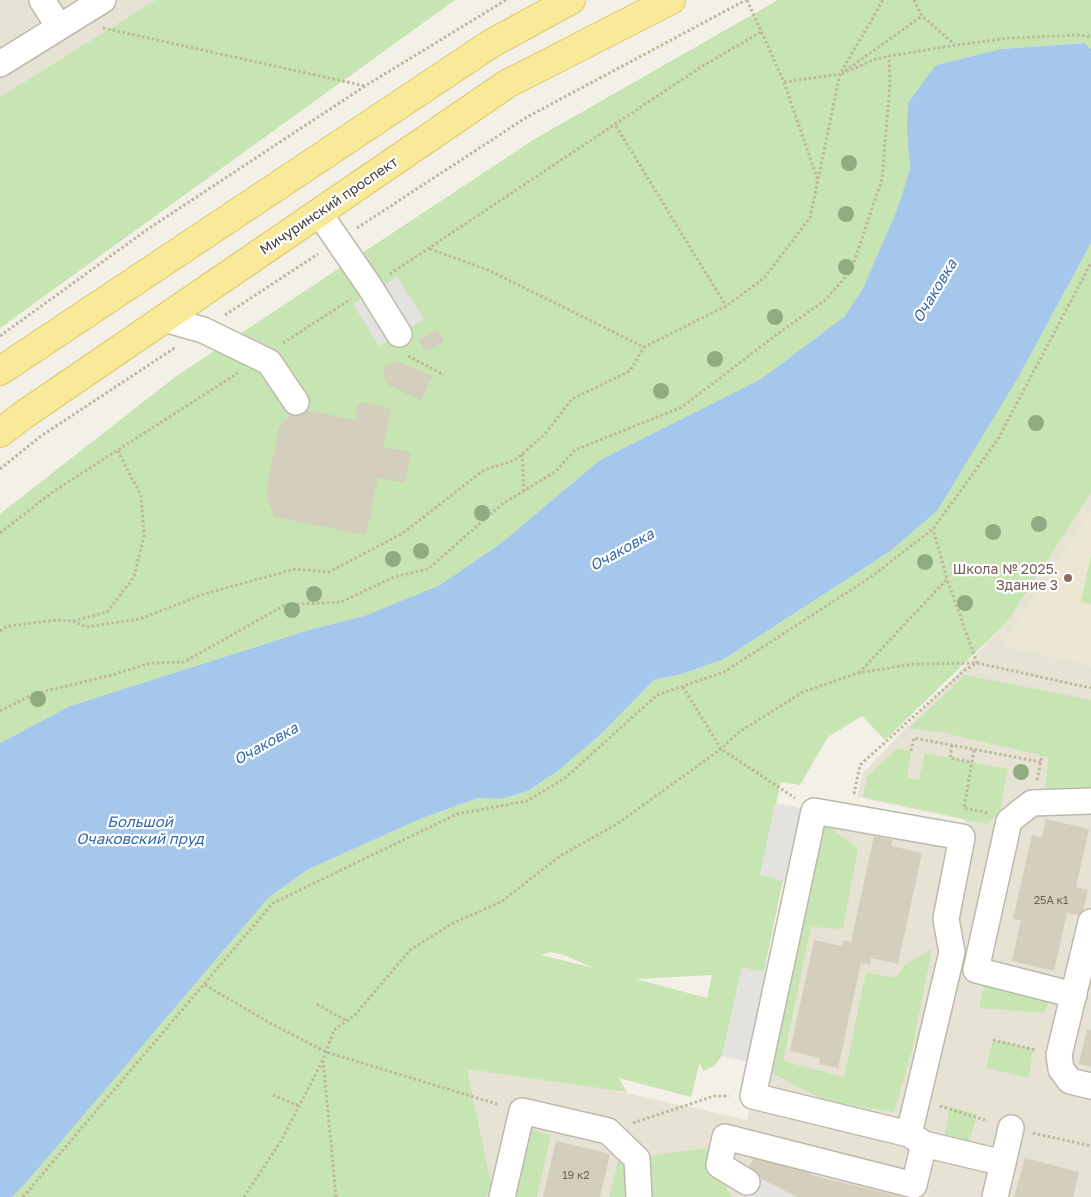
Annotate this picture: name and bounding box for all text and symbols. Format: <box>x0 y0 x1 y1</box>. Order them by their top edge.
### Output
street label: Мичуринский проспект <box>257 154 401 258</box>
water label: Очаковка <box>909 256 961 326</box>
water label: Очаковка <box>587 525 657 575</box>
place label: Школа № 2025. Здание 3 <box>953 562 1058 594</box>
marker: Школа № 2025. Здание 3 <box>1062 572 1074 584</box>
water label: Очаковка <box>231 719 301 769</box>
water label: Большой Очаковский пруд <box>76 813 204 848</box>
house number: 25А к1 <box>1034 894 1068 908</box>
house number: 19 к2 <box>562 1169 590 1183</box>

